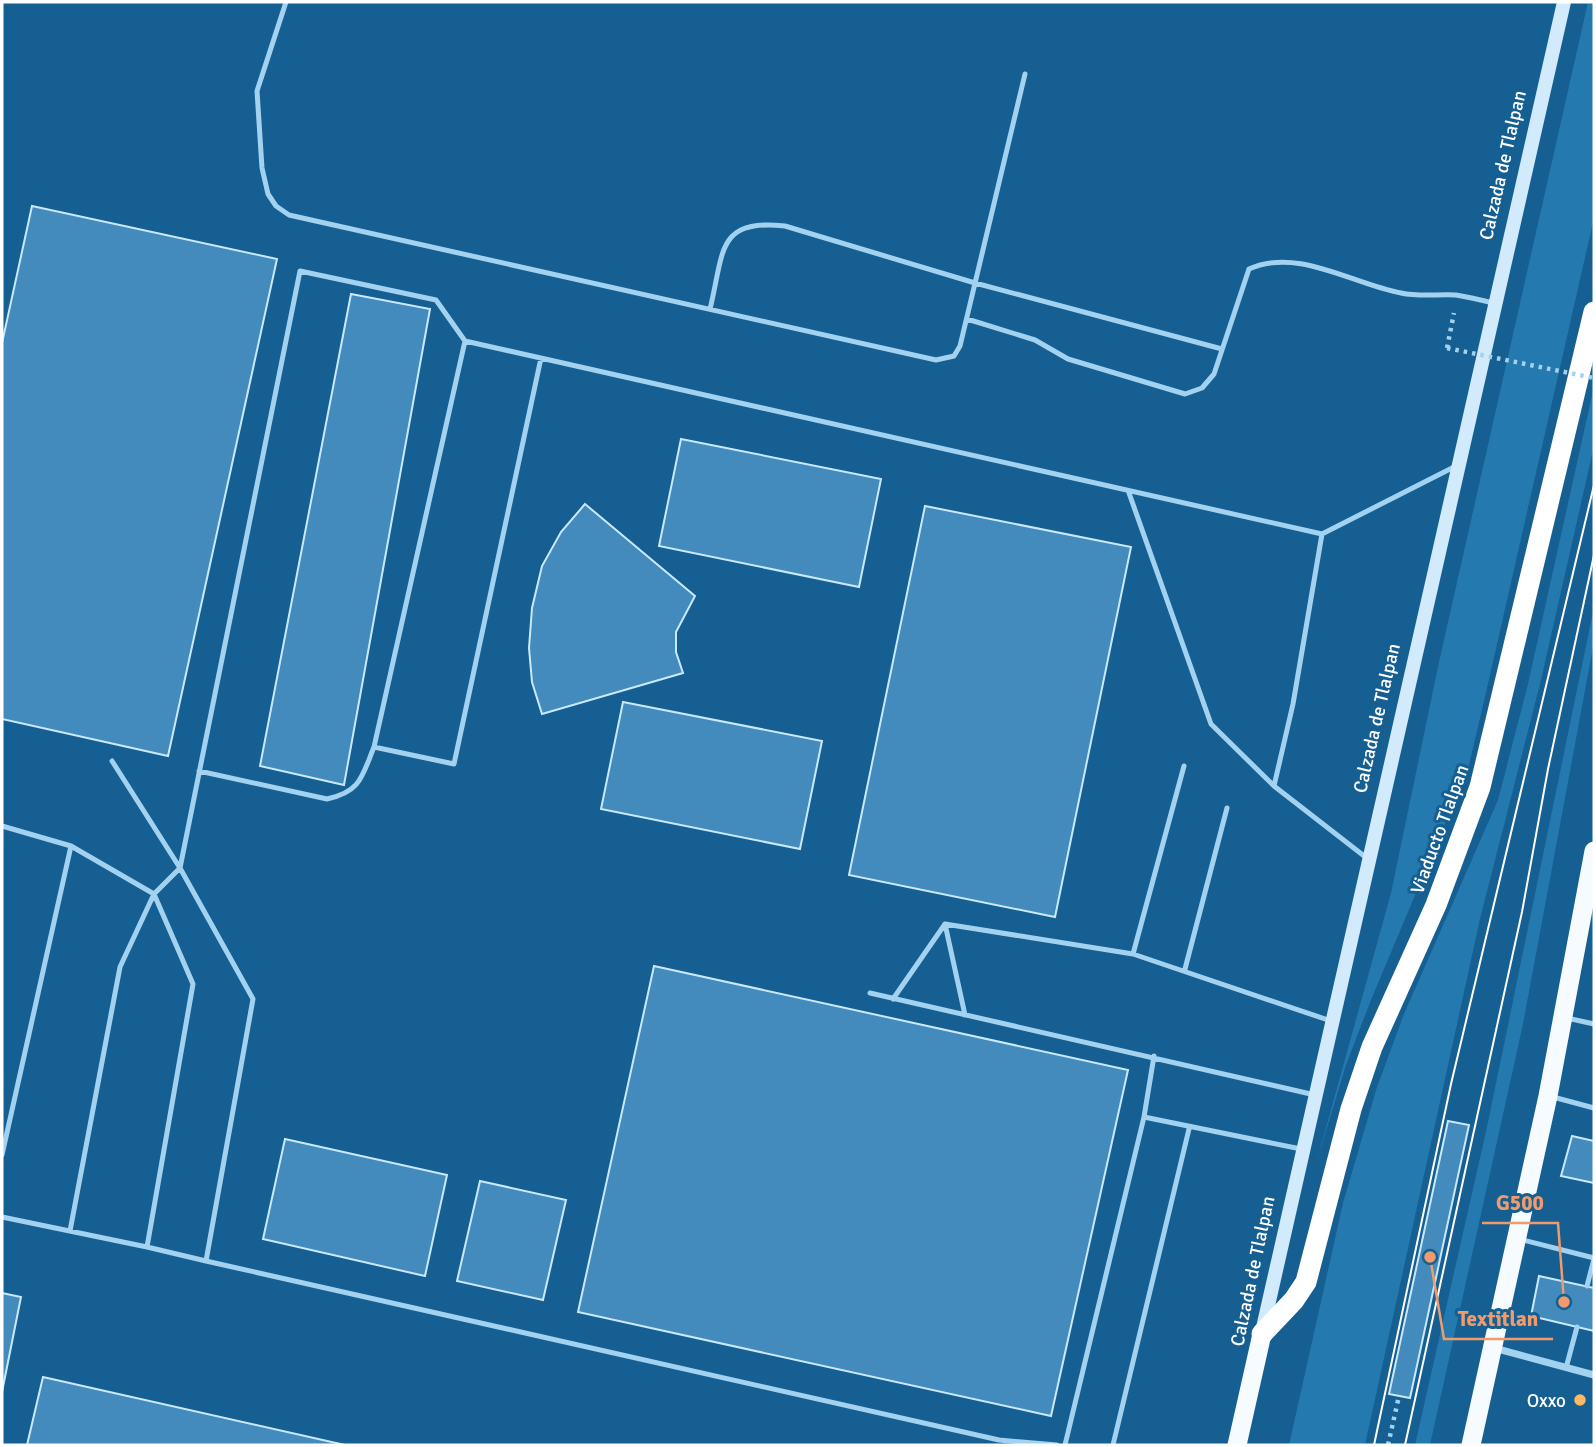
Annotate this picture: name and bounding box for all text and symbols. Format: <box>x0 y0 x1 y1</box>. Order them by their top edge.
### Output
street label: Calzada de Tlalpan <box>1474 88 1532 242</box>
street label: Calzada de Tlalpan <box>1348 641 1406 795</box>
street label: Viaducto Tlalpan <box>1405 761 1474 897</box>
callout: G500 <box>1482 1181 1558 1223</box>
text: G500 <box>1496 1190 1544 1216</box>
street label: Calzada de Tlalpan <box>1225 1194 1281 1348</box>
callout: Textitlan <box>1444 1297 1553 1339</box>
text: Textitlan <box>1458 1306 1538 1332</box>
place label: Oxxo <box>1527 1389 1566 1413</box>
marker: Oxxo <box>1572 1392 1588 1408</box>

